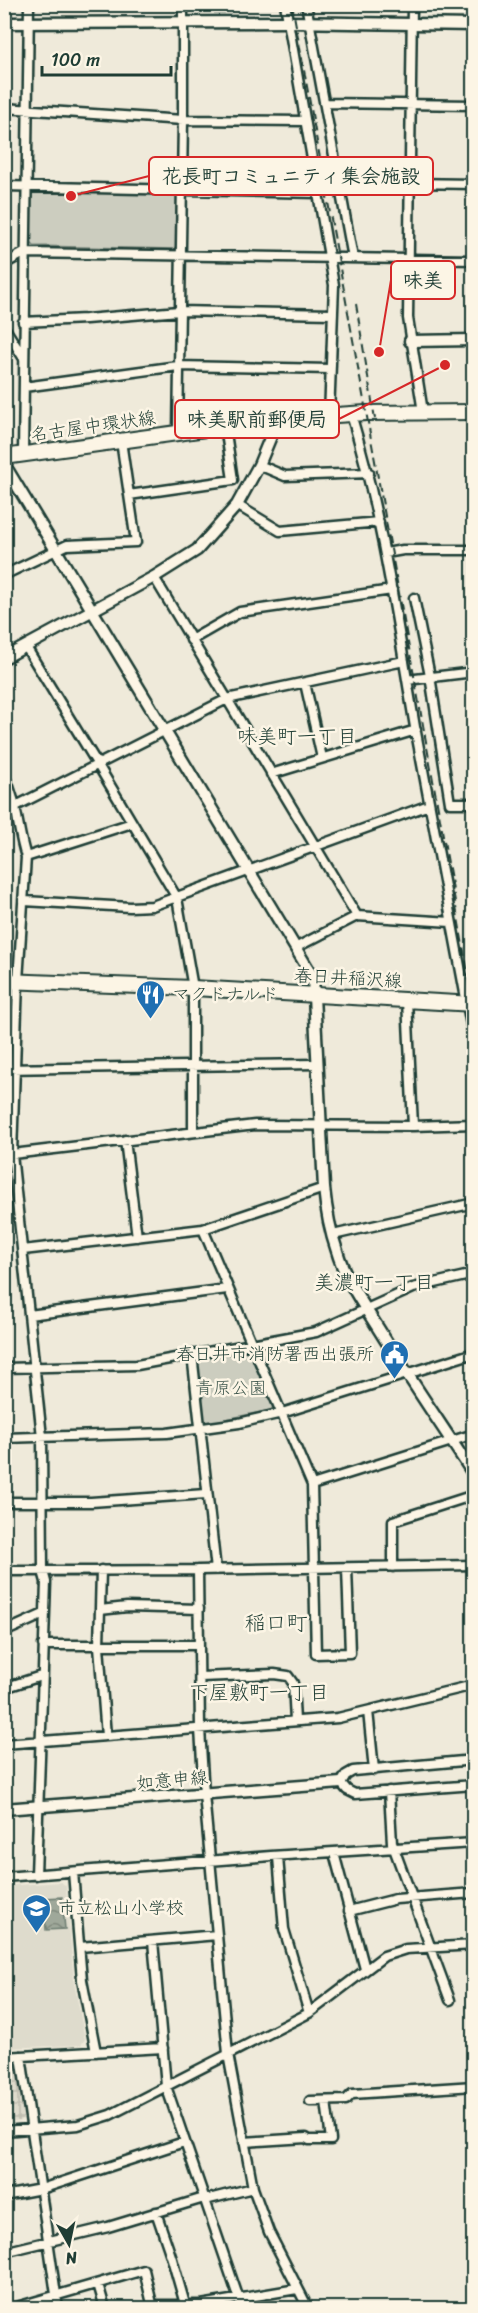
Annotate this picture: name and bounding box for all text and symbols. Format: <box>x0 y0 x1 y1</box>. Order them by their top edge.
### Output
scale bar <box>42 39 171 77</box>
text: 100 m <box>51 44 100 76</box>
callout: 花長町コミュニティ集会施設 <box>149 157 433 195</box>
text: 花長町コミュニティ集会施設 <box>162 159 420 194</box>
callout: 味美 <box>391 261 455 299</box>
text: 味美 <box>403 263 443 298</box>
callout: 味美駅前郵便局 <box>175 400 339 438</box>
street label: 名古屋中環状線 <box>28 401 158 451</box>
text: 味美駅前郵便局 <box>187 402 327 437</box>
district label: 味美町一丁目 <box>237 719 357 754</box>
street label: 春日井稲沢線 <box>293 959 403 997</box>
restaurant icon: マクドナルド <box>135 978 167 1020</box>
place label: マクドナルド <box>172 978 279 1010</box>
district label: 美濃町一丁目 <box>314 1265 434 1300</box>
place label: 春日井市消防署西出張所 <box>176 1338 374 1370</box>
public building icon: 春日井市消防署西出張所 <box>379 1338 411 1380</box>
park label: 青原公園 <box>195 1372 267 1404</box>
district label: 稲口町 <box>245 1604 308 1642</box>
district label: 下屋敷町一丁目 <box>189 1675 329 1710</box>
street label: 如意申線 <box>135 1761 209 1799</box>
school or university icon: 市立松山小学校 <box>21 1892 53 1934</box>
place label: 市立松山小学校 <box>58 1892 184 1924</box>
north arrow <box>39 2214 99 2274</box>
text: N <box>63 2243 80 2274</box>

